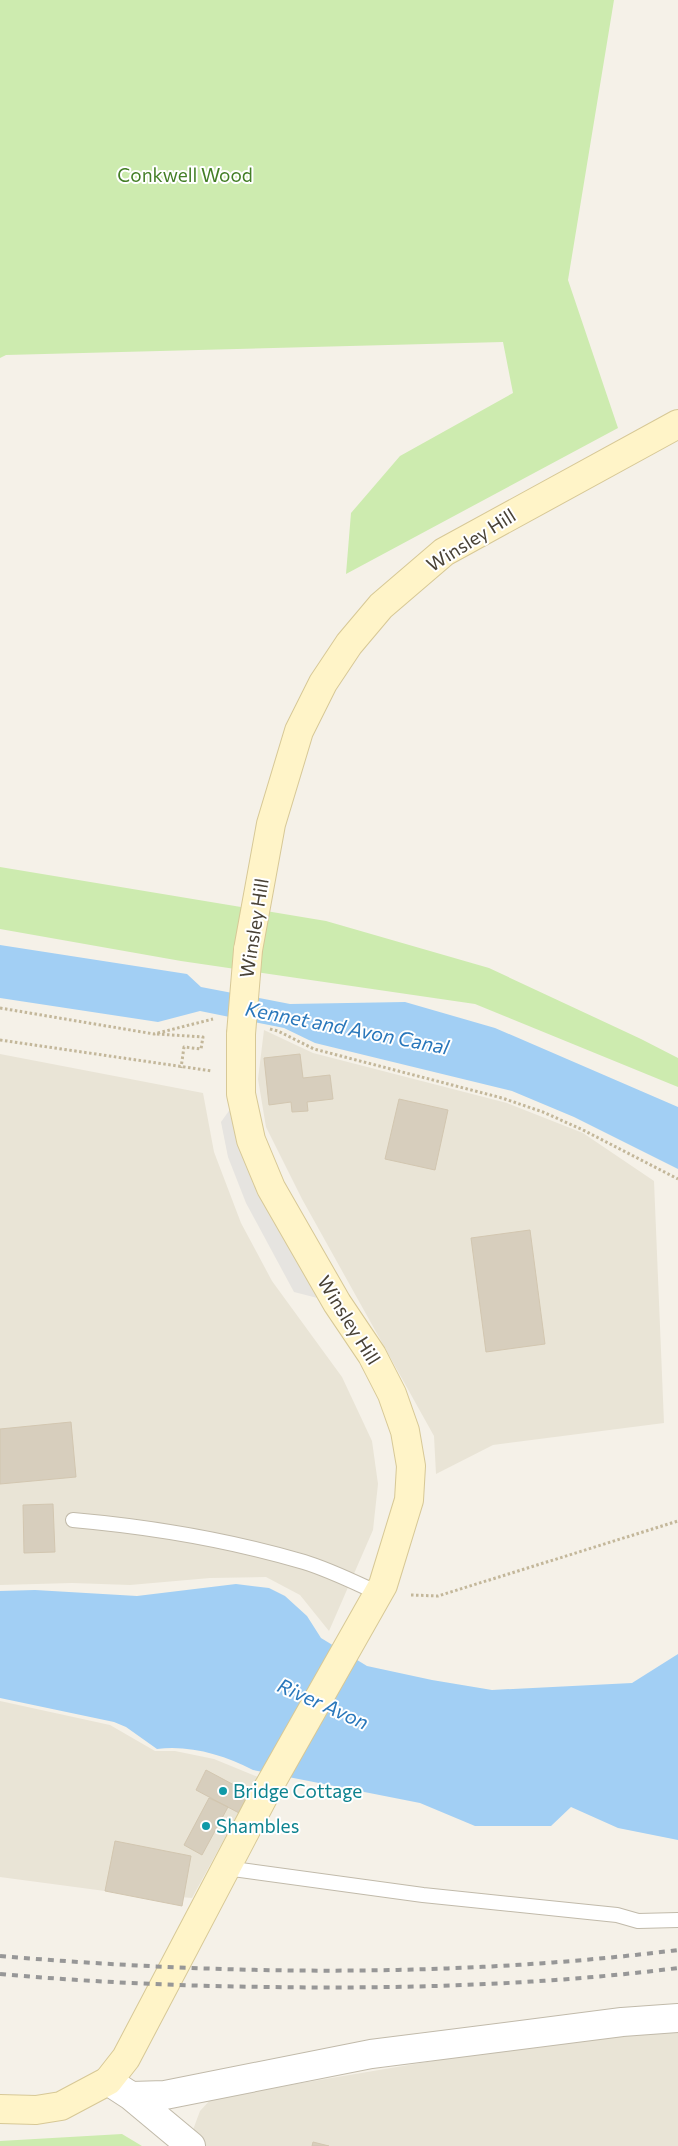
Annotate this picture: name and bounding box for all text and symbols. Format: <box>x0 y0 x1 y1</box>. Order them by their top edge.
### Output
park label: Conkwell Wood <box>117 163 253 186</box>
street label: Winsley Hill <box>422 503 520 576</box>
street label: Winsley Hill <box>234 876 273 979</box>
water label: Kennet and Avon Canal <box>243 996 452 1059</box>
street label: Winsley Hill <box>313 1271 386 1369</box>
water label: River Avon <box>274 1672 373 1734</box>
place label: Bridge Cottage <box>233 1779 362 1802</box>
marker: Bridge Cottage <box>217 1785 229 1797</box>
place label: Shambles <box>216 1814 299 1837</box>
marker: Shambles <box>200 1820 212 1832</box>

